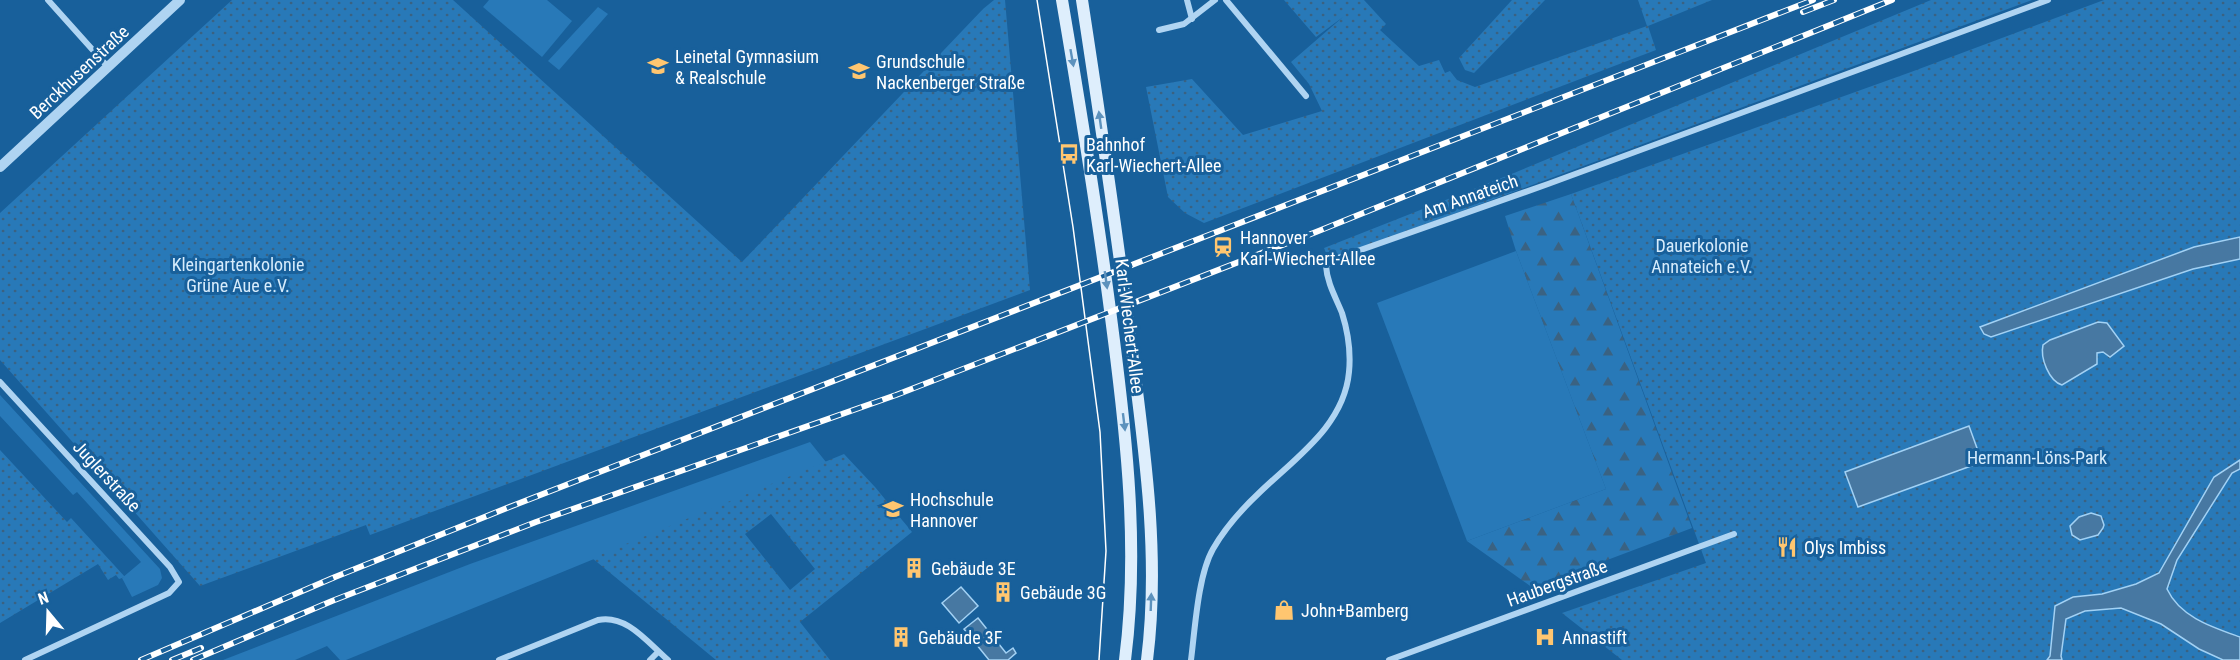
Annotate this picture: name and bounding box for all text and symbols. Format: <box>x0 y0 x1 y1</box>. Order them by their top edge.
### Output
street label: Berckhusenstraße <box>25 21 133 123</box>
place label: Leinetal Gymnasium & Realschule <box>675 46 819 88</box>
one-way arrow <box>1068 48 1077 67</box>
place label: Grundschule Nackenberger Straße <box>876 51 1025 93</box>
school or university icon: Leinetal Gymnasium & Realschule <box>646 54 670 78</box>
school or university icon: Grundschule Nackenberger Straße <box>847 59 871 83</box>
one-way arrow <box>1096 110 1105 129</box>
place label: Bahnhof Karl-Wiechert-Allee <box>1086 134 1221 176</box>
bus stop icon: Bahnhof Karl-Wiechert-Allee <box>1057 142 1081 166</box>
street label: Am Annateich <box>1420 170 1520 222</box>
place label: Hannover Karl-Wiechert-Allee <box>1240 227 1375 269</box>
station icon: Hannover Karl-Wiechert-Allee <box>1211 235 1235 259</box>
park label: Dauerkolonie Annateich e.V. <box>1651 235 1753 277</box>
park label: Kleingartenkolonie Grüne Aue e.V. <box>172 254 304 296</box>
street label: Karl-Wiechert-Allee <box>1111 257 1149 395</box>
one-way arrow <box>1101 270 1110 289</box>
one-way arrow <box>1119 413 1128 432</box>
street label: Juglerstraße <box>69 436 145 516</box>
park label: Hermann-Löns-Park <box>1967 447 2107 468</box>
place label: Hochschule Hannover <box>910 489 994 531</box>
school or university icon: Hochschule Hannover <box>881 497 905 521</box>
restaurant icon: Olys Imbiss <box>1775 535 1799 559</box>
place label: Olys Imbiss <box>1804 537 1886 558</box>
street label: Haubergstraße <box>1504 555 1610 611</box>
building icon: Gebäude 3E <box>902 556 926 580</box>
place label: Gebäude 3E <box>931 558 1016 579</box>
building icon: Gebäude 3G <box>991 580 1015 604</box>
north arrow <box>18 582 78 642</box>
place label: Gebäude 3G <box>1020 582 1106 603</box>
text: N <box>36 588 51 609</box>
one-way arrow <box>1146 592 1155 611</box>
shop icon: John+Bamberg <box>1272 598 1296 622</box>
place label: John+Bamberg <box>1301 600 1409 621</box>
building icon: Gebäude 3F <box>889 625 913 649</box>
hospital icon: Annastift <box>1533 625 1557 649</box>
place label: Gebäude 3F <box>918 627 1003 648</box>
place label: Annastift <box>1562 627 1627 648</box>

